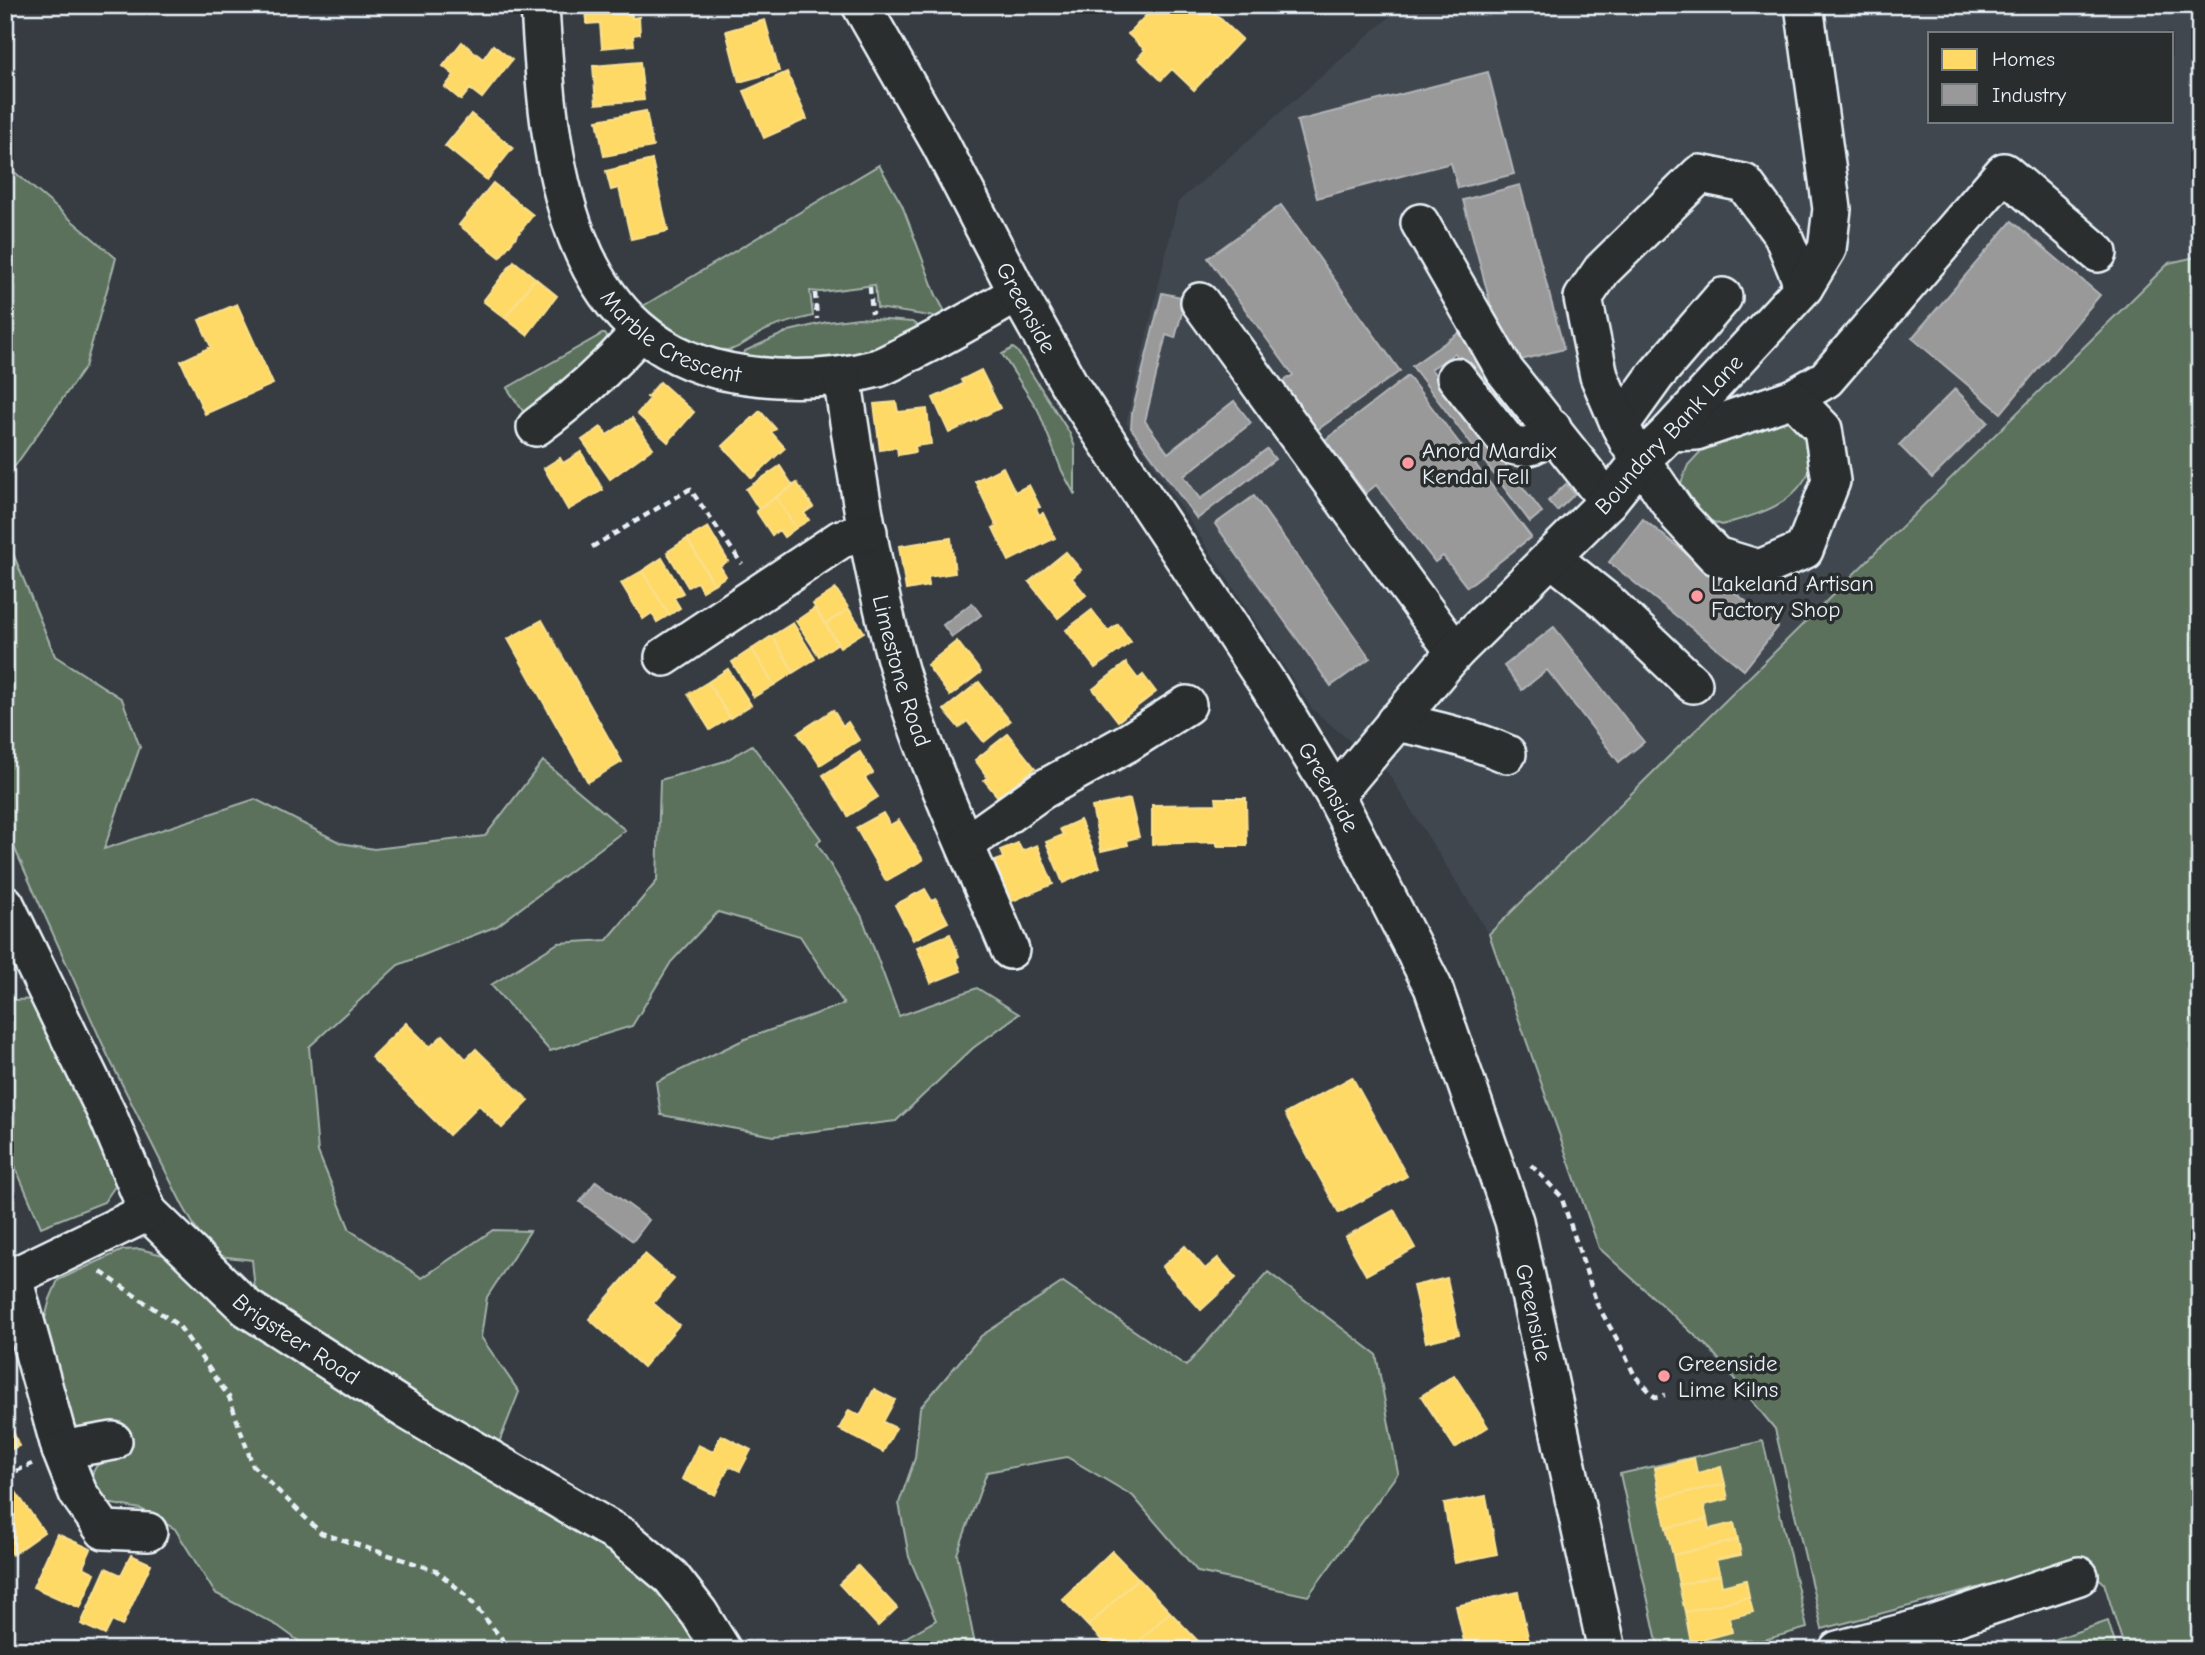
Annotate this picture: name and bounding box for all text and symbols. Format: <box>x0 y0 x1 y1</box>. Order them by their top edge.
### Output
legend <box>1928 32 2174 122</box>
text: Homes <box>1992 47 2055 71</box>
text: Industry <box>1992 83 2067 107</box>
street label: Greenside <box>990 258 1062 358</box>
street label: Marble Crescent <box>595 285 745 388</box>
street label: Boundary Bank Lane <box>1589 349 1749 520</box>
place label: Anord Mardix Kendal Fell <box>1422 437 1557 490</box>
marker: Anord Mardix Kendal Fell <box>1400 455 1416 471</box>
place label: Lakeland Artisan Factory Shop <box>1711 570 1874 623</box>
marker: Lakeland Artisan Factory Shop <box>1689 588 1705 604</box>
street label: Limestone Road <box>867 592 937 750</box>
street label: Greenside <box>1292 737 1365 837</box>
street label: Greenside <box>1510 1261 1557 1364</box>
street label: Brigsteer Road <box>227 1289 365 1391</box>
place label: Greenside Lime Kilns <box>1678 1350 1778 1403</box>
marker: Greenside Lime Kilns <box>1656 1368 1672 1384</box>

